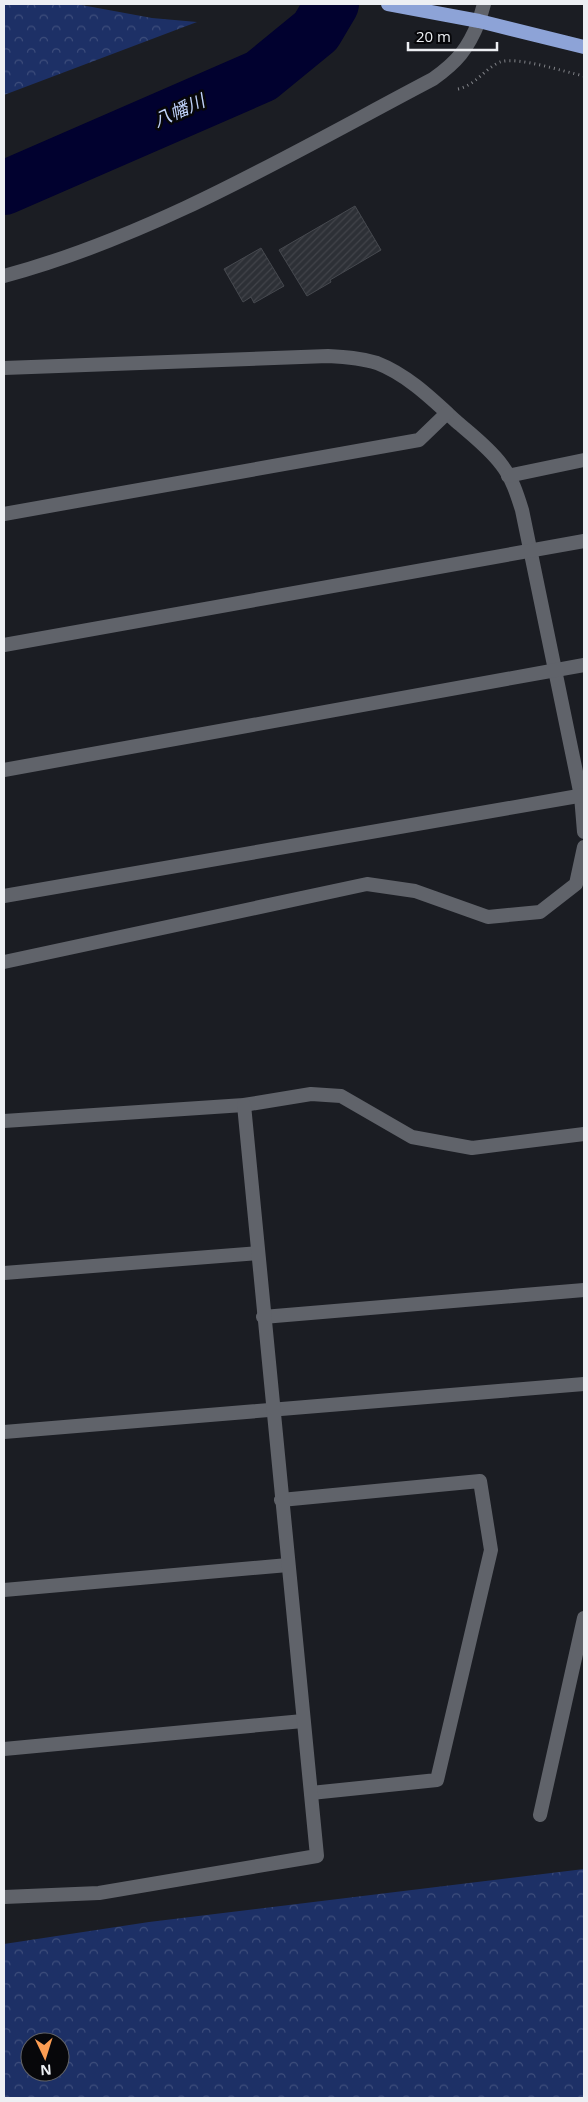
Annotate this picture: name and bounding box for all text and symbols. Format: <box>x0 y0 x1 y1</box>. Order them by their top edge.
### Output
scale bar <box>408 20 497 52</box>
text: 20 m <box>416 26 451 46</box>
water label: 八幡川 <box>149 87 210 132</box>
north arrow <box>20 2032 70 2082</box>
text: N <box>40 2061 52 2080</box>

